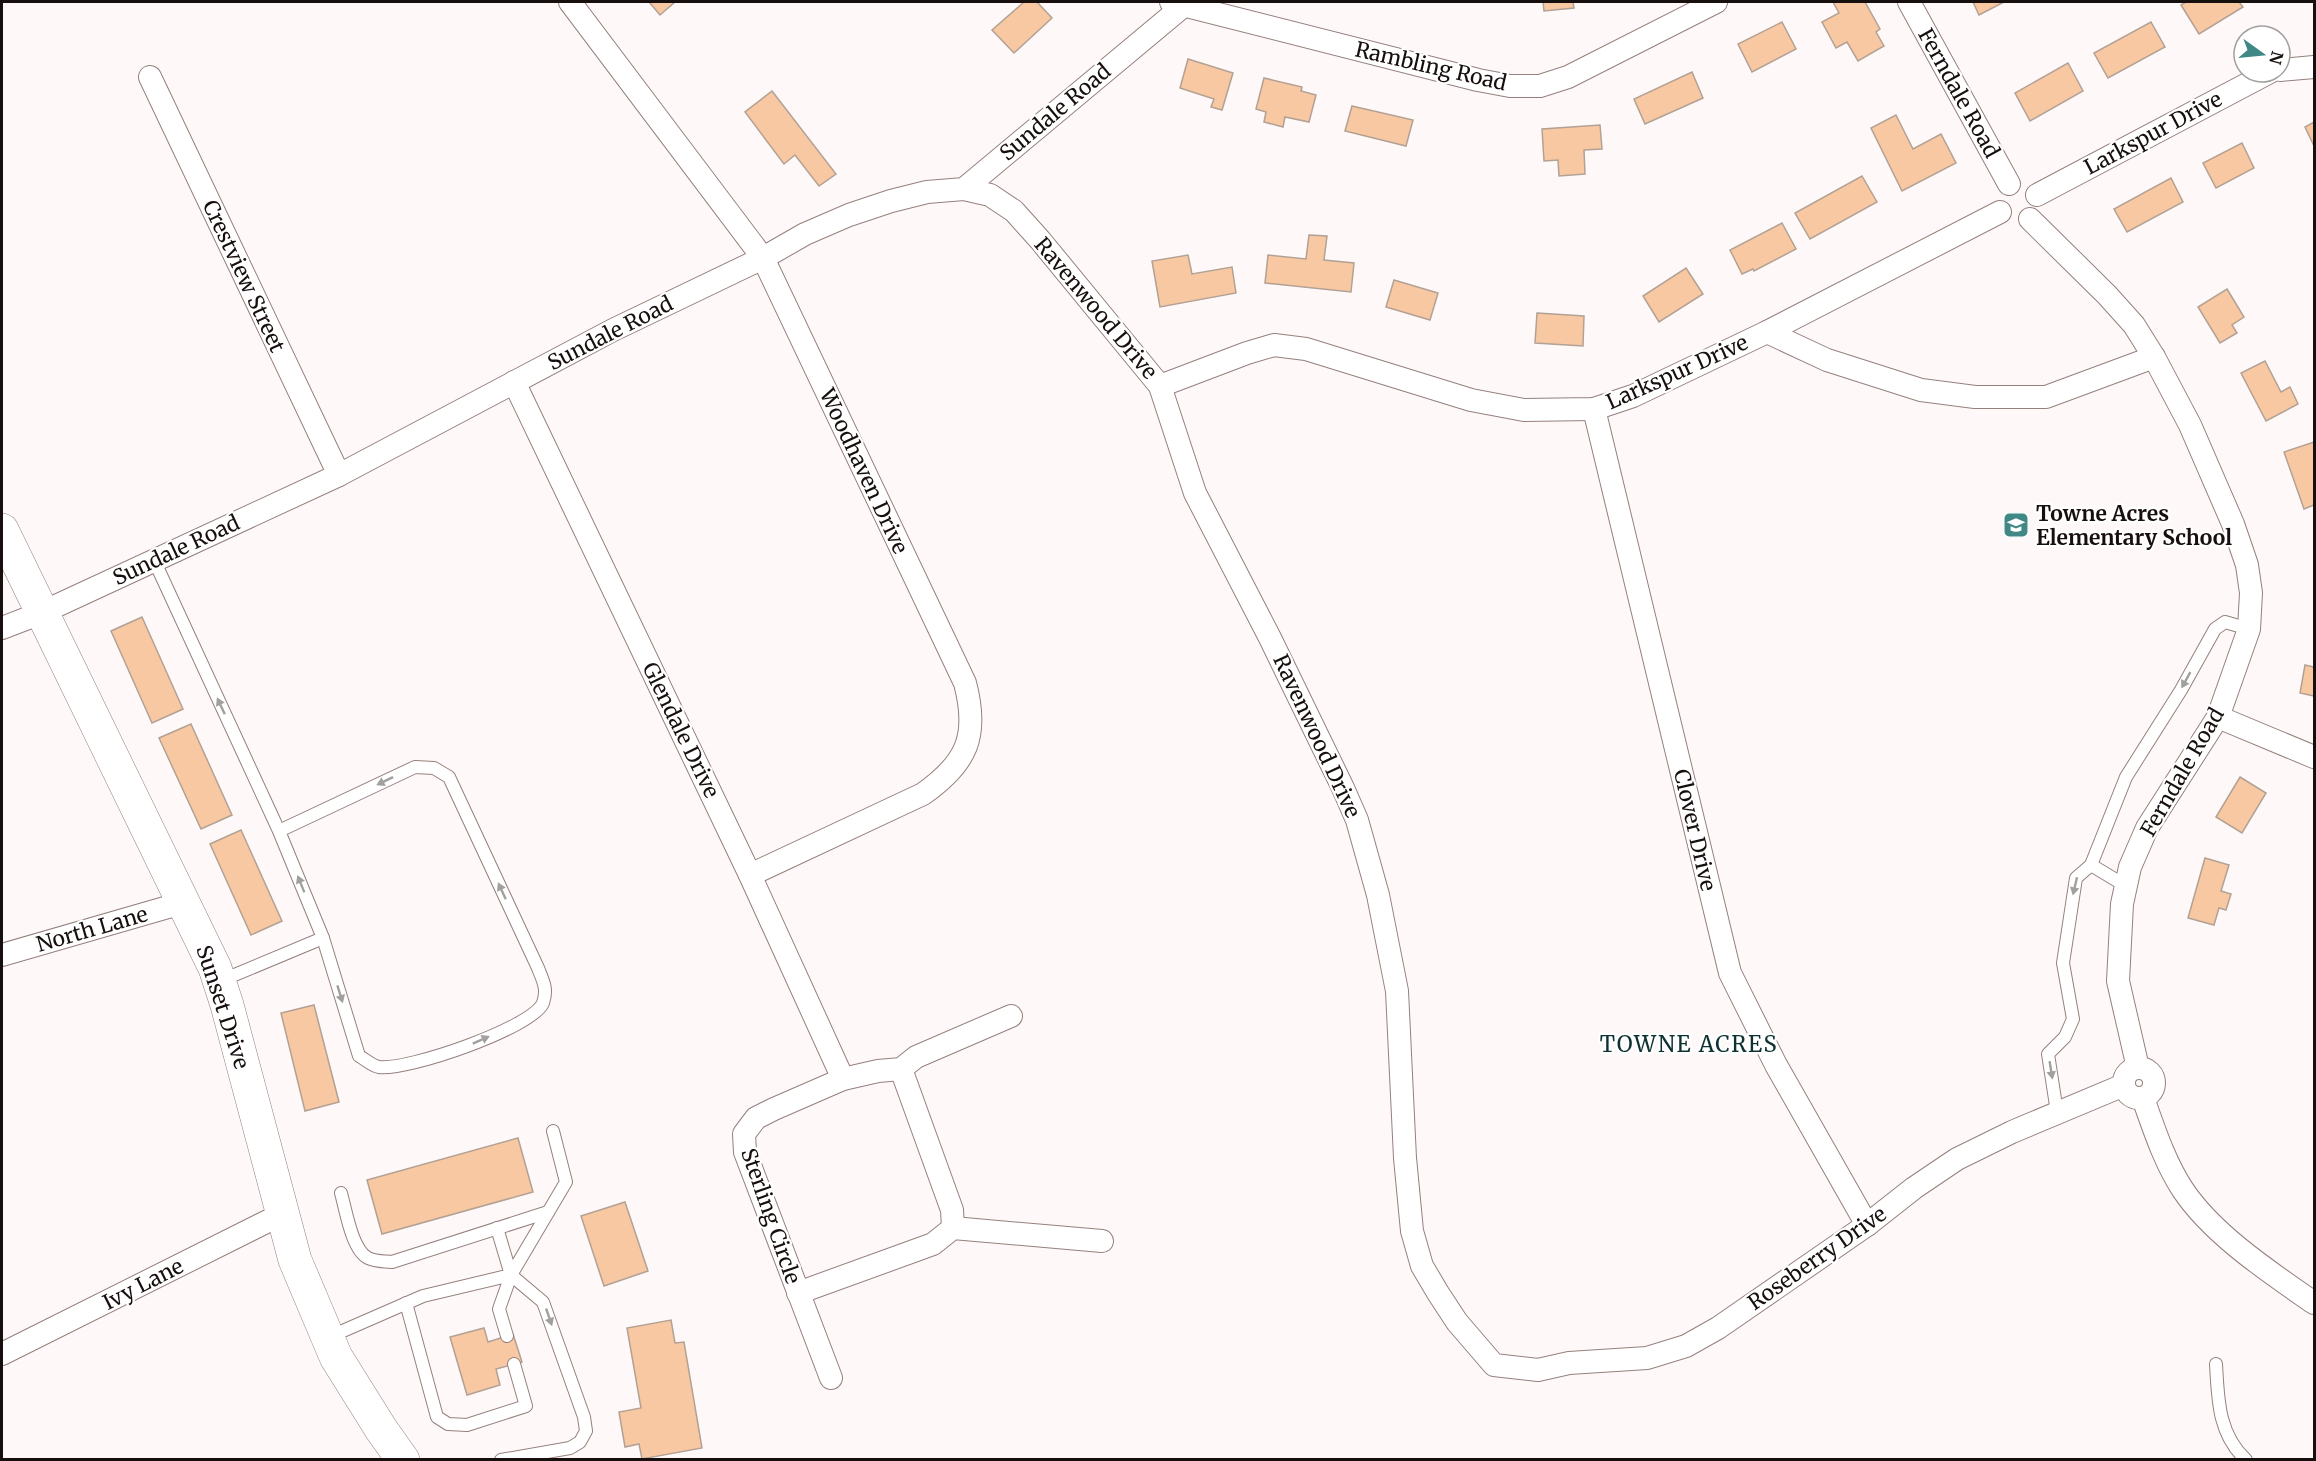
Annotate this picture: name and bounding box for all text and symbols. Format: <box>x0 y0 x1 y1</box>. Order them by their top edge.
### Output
street label: Ferndale Road <box>1912 23 2006 163</box>
north arrow <box>2232 24 2292 84</box>
street label: Rambling Road <box>1353 35 1510 97</box>
text: N <box>2265 49 2288 67</box>
street label: Sundale Road <box>994 57 1116 166</box>
street label: Larkspur Drive <box>2079 85 2227 181</box>
street label: Crestview Street <box>197 196 291 356</box>
street label: Ravenwood Drive <box>1029 231 1163 385</box>
street label: Sundale Road <box>543 290 677 376</box>
street label: Larkspur Drive <box>1602 329 1752 415</box>
street label: Woodhaven Drive <box>813 383 914 558</box>
place label: Towne Acres Elementary School <box>2036 500 2232 551</box>
street label: Sundale Road <box>108 509 244 591</box>
school or university icon: Towne Acres Elementary School <box>2001 510 2031 540</box>
street label: Ravenwood Drive <box>1267 650 1367 822</box>
street label: Glendale Drive <box>636 658 726 802</box>
one-way arrow <box>2181 672 2191 689</box>
one-way arrow <box>217 697 226 714</box>
street label: Ferndale Road <box>2134 703 2230 841</box>
street label: Clover Drive <box>1668 767 1722 893</box>
one-way arrow <box>377 776 394 785</box>
one-way arrow <box>296 874 306 892</box>
one-way arrow <box>2070 877 2080 895</box>
one-way arrow <box>497 881 507 899</box>
street label: North Lane <box>33 900 151 958</box>
street label: Sunset Drive <box>190 942 256 1072</box>
one-way arrow <box>336 985 345 1003</box>
district label: TOWNE ACRES <box>1600 1030 1778 1058</box>
one-way arrow <box>473 1035 491 1045</box>
one-way arrow <box>2046 1061 2055 1080</box>
street label: Sterling Circle <box>735 1145 807 1287</box>
street label: Roseberry Drive <box>1742 1200 1892 1316</box>
street label: Ivy Lane <box>98 1252 188 1316</box>
one-way arrow <box>544 1309 554 1327</box>

